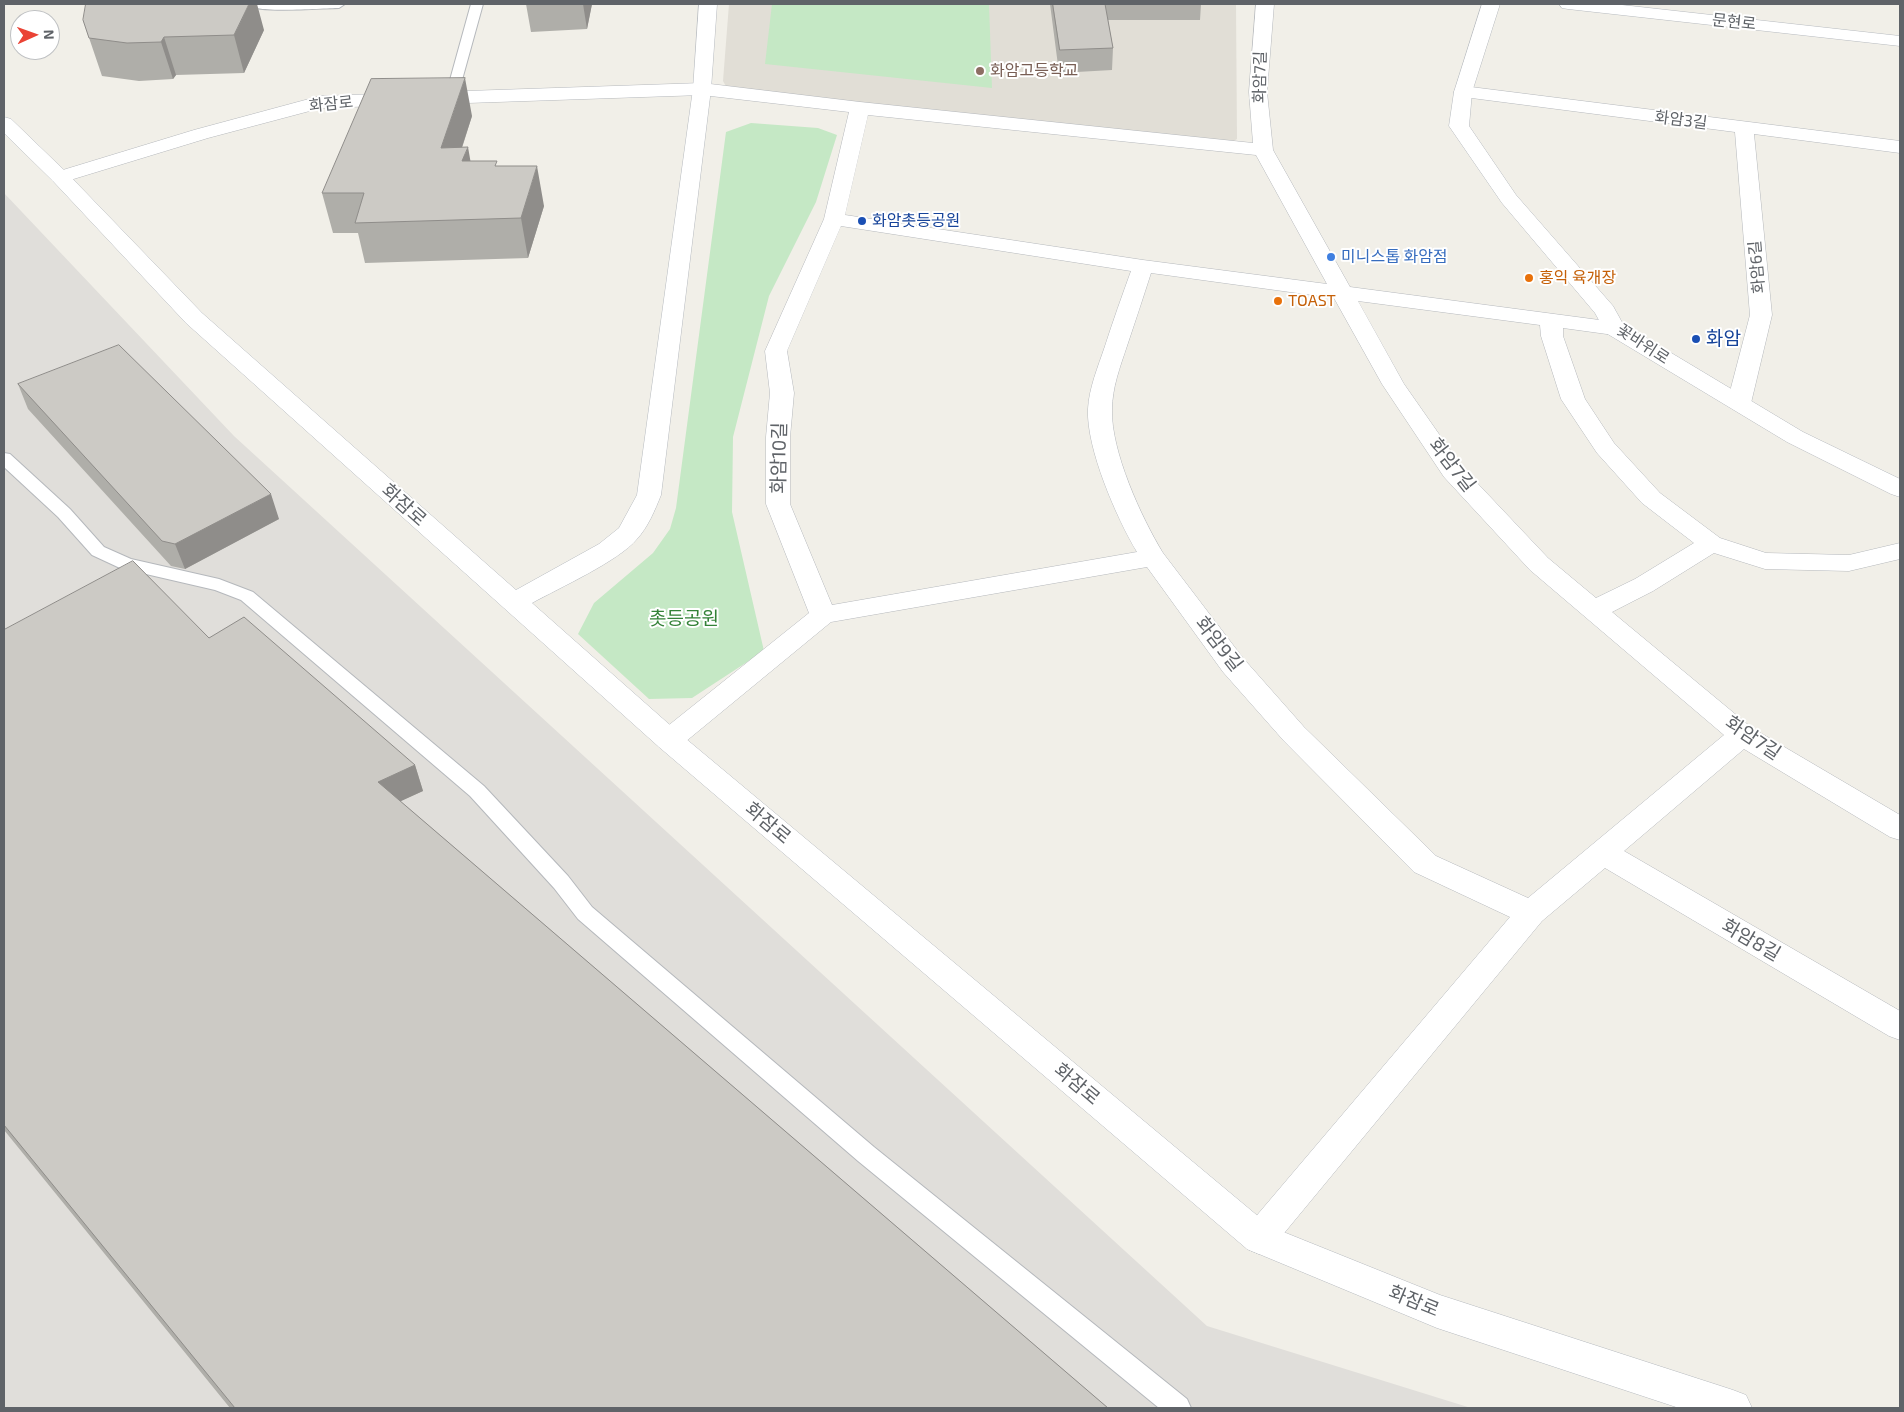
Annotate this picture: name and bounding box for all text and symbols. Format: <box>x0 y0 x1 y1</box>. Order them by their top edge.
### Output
north arrow <box>10 10 60 60</box>
street label: 문현로 <box>1711 10 1757 34</box>
text: N <box>41 29 58 40</box>
street label: 화암7길 <box>1250 51 1270 103</box>
place label: 화암고등학교 <box>990 61 1078 81</box>
marker: 화암고등학교 <box>974 65 986 77</box>
street label: 화잠로 <box>308 92 354 116</box>
street label: 화암3길 <box>1653 107 1709 133</box>
place label: 화암촛등공원 <box>872 211 960 231</box>
marker: 화암촛등공원 <box>856 215 868 227</box>
street label: 화암6길 <box>1745 240 1769 294</box>
place label: 미니스톱 화암점 <box>1341 247 1448 267</box>
marker: 미니스톱 화암점 <box>1325 251 1337 263</box>
place label: 홍익 육개장 <box>1539 268 1616 288</box>
marker: 홍익 육개장 <box>1523 272 1535 284</box>
place label: TOAST <box>1288 291 1336 311</box>
marker: TOAST <box>1272 295 1284 307</box>
street label: 꽃바위로 <box>1613 320 1673 368</box>
place label: 화암 <box>1706 328 1741 350</box>
marker: 화암 <box>1690 333 1702 345</box>
street label: 화암10길 <box>767 422 791 494</box>
street label: 화암7길 <box>1424 433 1480 497</box>
street label: 화잠로 <box>377 479 431 531</box>
park label: 촛등공원 <box>649 608 719 630</box>
street label: 화암9길 <box>1191 612 1247 676</box>
street label: 화암7길 <box>1721 711 1785 765</box>
street label: 화잠로 <box>741 797 795 849</box>
street label: 화암8길 <box>1718 914 1784 966</box>
street label: 화잠로 <box>1050 1058 1104 1110</box>
street label: 화잠로 <box>1385 1281 1443 1321</box>

